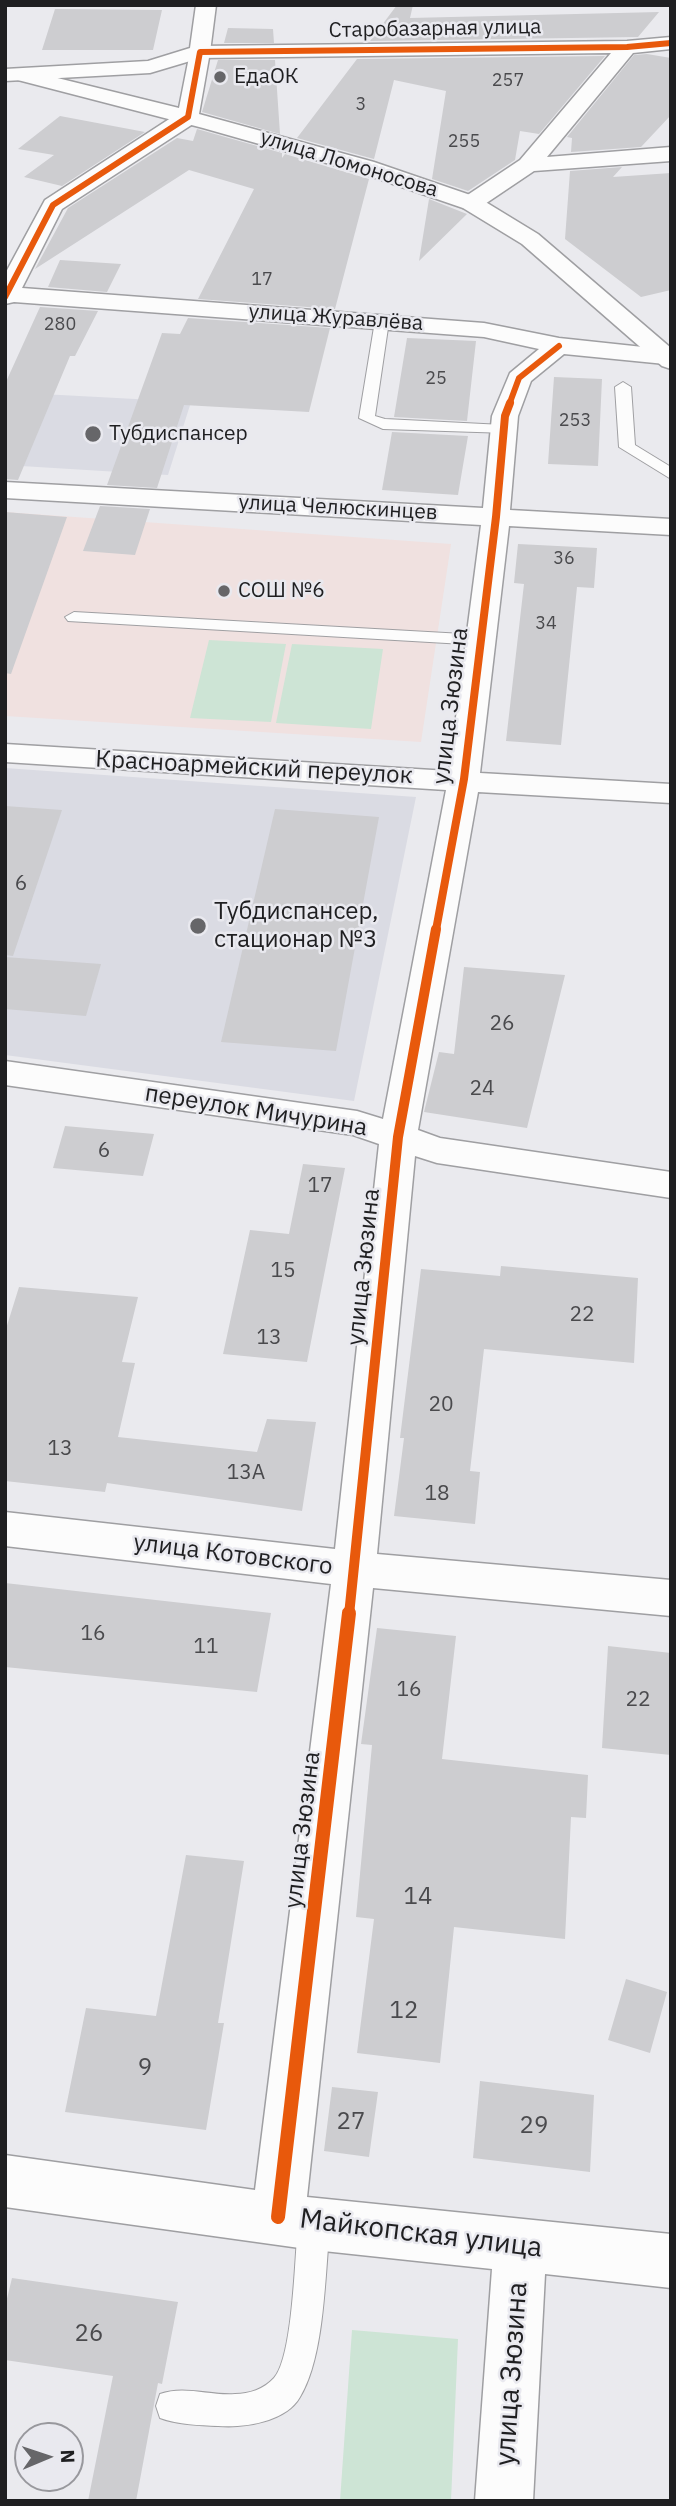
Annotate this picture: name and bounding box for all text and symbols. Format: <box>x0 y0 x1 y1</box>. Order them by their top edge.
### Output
street label: Старобазарная улица <box>328 15 542 43</box>
place label: ЕдаОК <box>234 64 299 90</box>
marker: ЕдаОК <box>212 69 228 85</box>
house number: 257 <box>492 70 524 92</box>
house number: 3 <box>356 94 366 116</box>
street label: улица Ломоносова <box>257 125 441 203</box>
house number: 255 <box>448 131 480 153</box>
house number: 17 <box>251 269 273 291</box>
street label: улица Журавлёва <box>248 299 424 337</box>
house number: 280 <box>44 314 76 336</box>
house number: 25 <box>425 368 447 390</box>
house number: 253 <box>559 410 591 432</box>
place label: Тубдиспансер <box>109 421 248 447</box>
marker: Тубдиспансер <box>83 424 103 444</box>
street label: улица Челюскинцев <box>238 490 438 526</box>
house number: 36 <box>553 548 575 570</box>
place label: СОШ №6 <box>238 578 325 604</box>
marker: СОШ №6 <box>216 583 232 599</box>
house number: 34 <box>535 613 557 635</box>
street label: улица Зюзина <box>427 626 475 786</box>
street label: Красноармейский переулок <box>95 745 413 791</box>
house number: 6 <box>15 871 27 897</box>
place label: Тубдиспансер, стационар №3 <box>214 898 378 954</box>
marker: Тубдиспансер, стационар №3 <box>188 916 208 936</box>
house number: 26 <box>489 1011 515 1037</box>
house number: 24 <box>469 1076 495 1102</box>
street label: переулок Мичурина <box>143 1079 369 1143</box>
house number: 6 <box>98 1138 110 1164</box>
house number: 17 <box>307 1173 333 1199</box>
street label: улица Зюзина <box>341 1187 387 1347</box>
house number: 15 <box>270 1258 296 1284</box>
house number: 22 <box>569 1302 595 1328</box>
house number: 13 <box>256 1325 282 1351</box>
house number: 20 <box>428 1392 454 1418</box>
house number: 13 <box>47 1436 73 1462</box>
house number: 13А <box>227 1460 265 1486</box>
house number: 18 <box>424 1481 450 1507</box>
street label: улица Котовского <box>132 1529 334 1581</box>
house number: 16 <box>80 1621 106 1647</box>
house number: 11 <box>193 1634 219 1660</box>
house number: 16 <box>396 1677 422 1703</box>
house number: 22 <box>625 1687 651 1713</box>
street label: улица Зюзина <box>279 1750 327 1910</box>
house number: 14 <box>404 1883 432 1911</box>
house number: 12 <box>390 1997 418 2025</box>
house number: 9 <box>138 2054 152 2082</box>
house number: 27 <box>337 2108 365 2136</box>
house number: 29 <box>520 2112 548 2140</box>
street label: Майкопская улица <box>298 2202 544 2266</box>
street label: улица Зюзина <box>489 2281 535 2467</box>
house number: 26 <box>75 2320 103 2348</box>
north arrow <box>14 2422 84 2492</box>
text: N <box>56 2449 80 2464</box>

